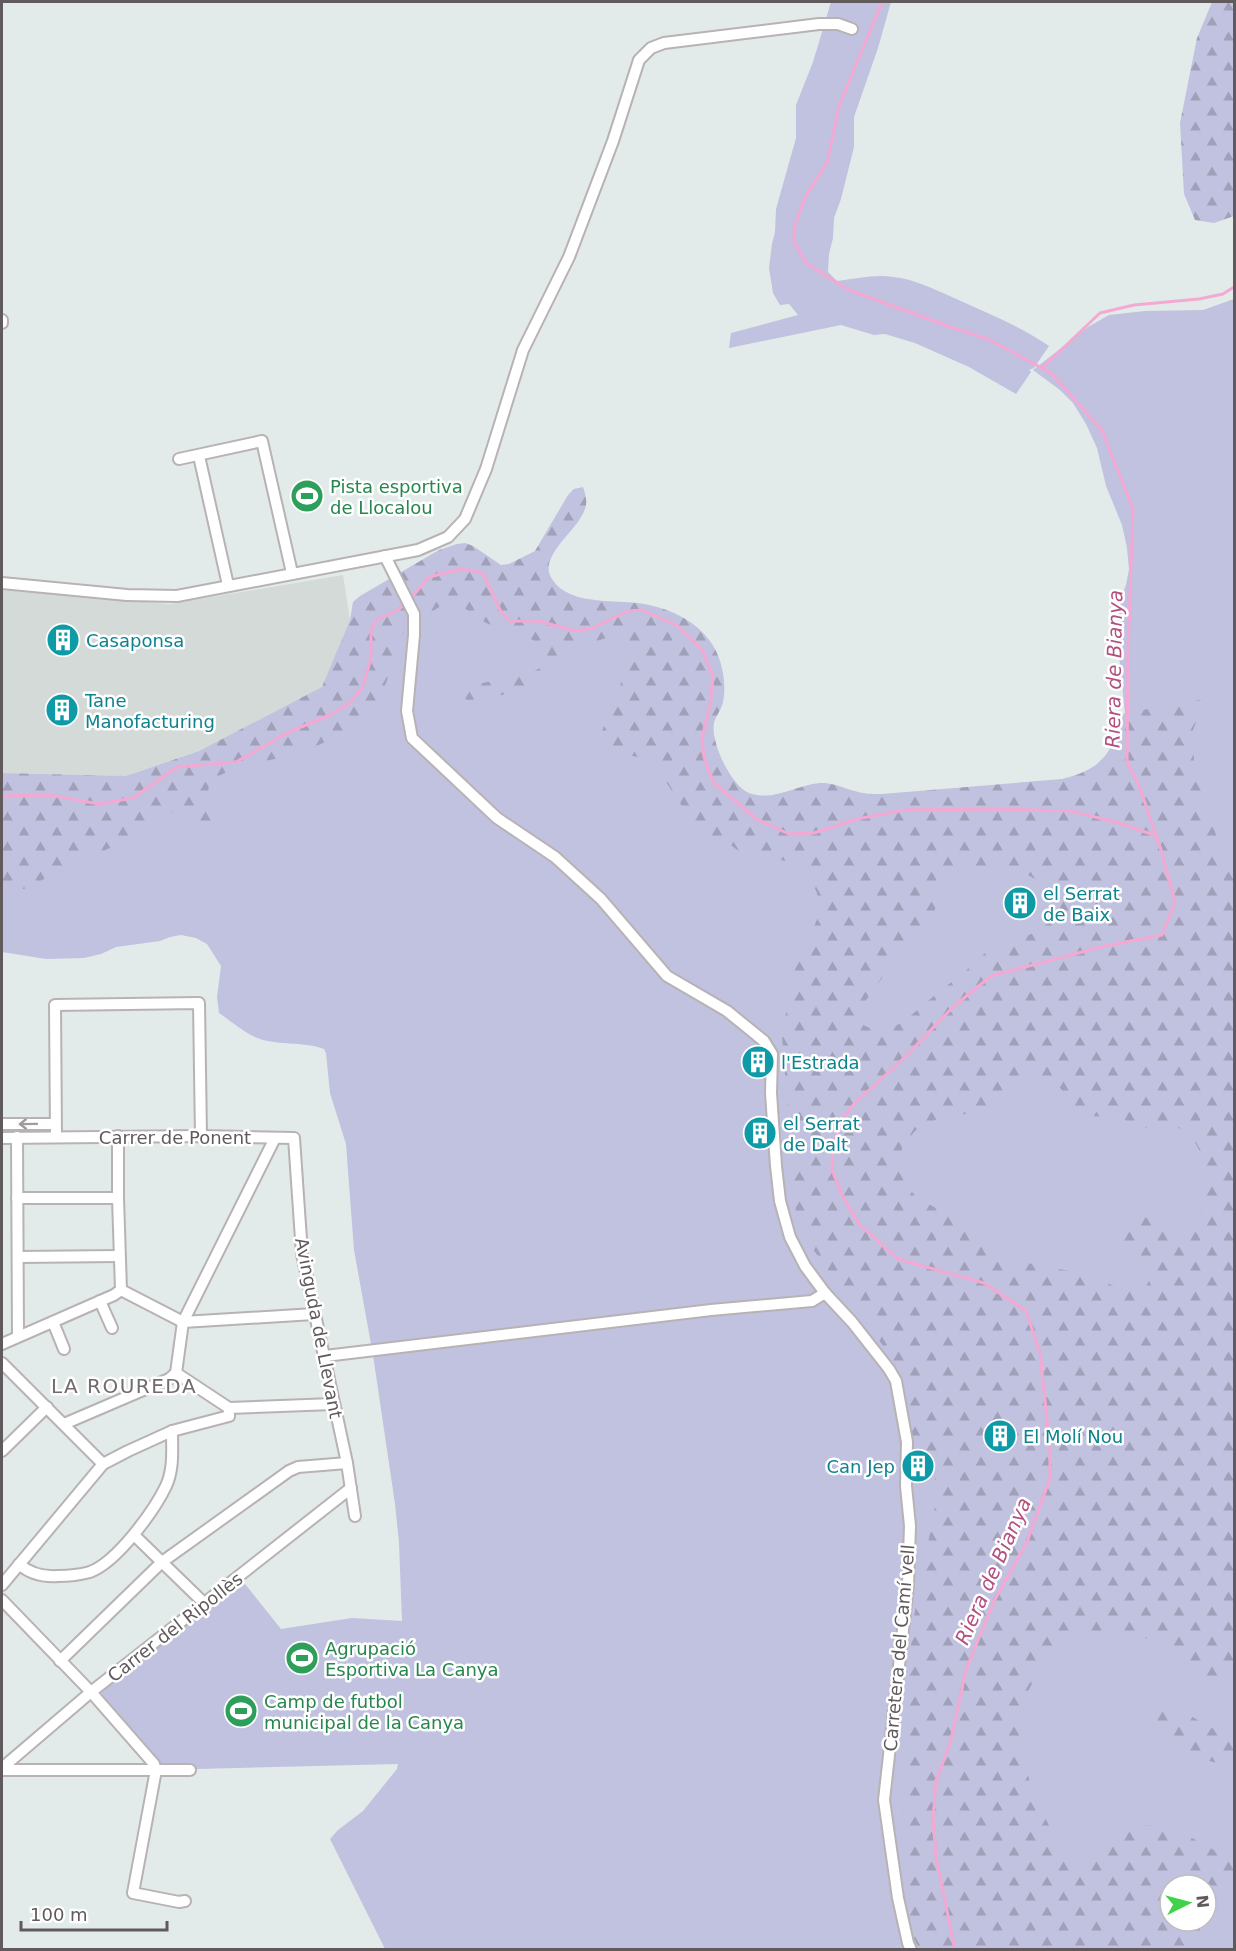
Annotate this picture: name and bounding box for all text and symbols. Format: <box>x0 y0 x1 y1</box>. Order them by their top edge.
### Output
place label: Pista esportiva de Llocalou <box>330 476 463 518</box>
sports icon: Pista esportiva de Llocalou <box>289 478 325 514</box>
water label: Riera de Bianya <box>1101 590 1127 748</box>
building icon: Casaponsa <box>45 622 81 658</box>
place label: Casaponsa <box>86 630 184 651</box>
place label: Tane Manofacturing <box>84 690 215 732</box>
building icon: Tane Manofacturing <box>44 692 80 728</box>
place label: el Serrat de Baix <box>1043 883 1120 925</box>
building icon: el Serrat de Baix <box>1002 885 1038 921</box>
building icon: l'Estrada <box>740 1044 776 1080</box>
place label: l'Estrada <box>781 1052 860 1073</box>
place label: el Serrat de Dalt <box>783 1113 860 1155</box>
building icon: el Serrat de Dalt <box>742 1115 778 1151</box>
one-way arrow <box>19 1118 39 1130</box>
street label: Carrer de Ponent <box>99 1127 251 1148</box>
street label: Avinguda de Llevant <box>291 1236 347 1420</box>
district label: LA ROUREDA <box>51 1374 197 1398</box>
building icon: El Molí Nou <box>982 1418 1018 1454</box>
place label: El Molí Nou <box>1023 1426 1123 1447</box>
building icon: Can Jep <box>900 1448 936 1484</box>
place label: Can Jep <box>826 1456 895 1477</box>
water label: Riera de Bianya <box>950 1494 1036 1648</box>
street label: Carretera del Camí vell <box>879 1544 919 1752</box>
street label: Carrer del Ripollès <box>103 1568 247 1686</box>
place label: Agrupació Esportiva La Canya <box>325 1638 499 1680</box>
sports icon: Agrupació Esportiva La Canya <box>284 1640 320 1676</box>
place label: Camp de futbol municipal de la Canya <box>264 1691 464 1733</box>
sports icon: Camp de futbol municipal de la Canya <box>223 1693 259 1729</box>
north arrow <box>1158 1873 1218 1933</box>
scale bar <box>21 1894 166 1932</box>
text: N <box>1192 1894 1213 1909</box>
text: 100 m <box>30 1904 88 1925</box>

